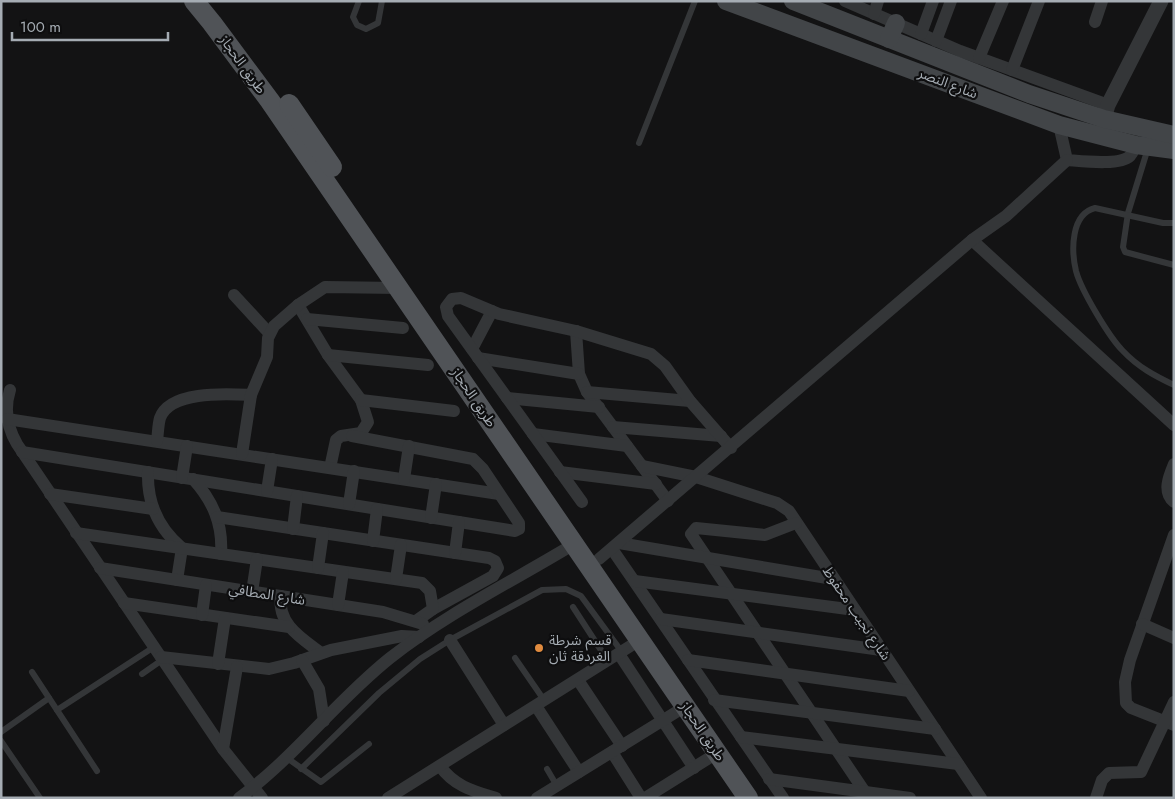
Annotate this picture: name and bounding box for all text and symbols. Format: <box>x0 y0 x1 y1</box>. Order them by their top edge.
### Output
scale bar <box>12 10 169 42</box>
text: 100 m <box>20 16 61 38</box>
street label: طريق الحجاز <box>214 30 271 98</box>
street label: شارع النصر <box>914 62 981 104</box>
street label: طريق الحجاز <box>446 362 501 431</box>
street label: شارع نجيب محفوظ <box>817 562 896 665</box>
street label: شارع المطافي <box>227 578 307 611</box>
place label: قسم شرطة الغردقة ثان <box>549 630 612 666</box>
marker: قسم شرطة الغردقة ثان <box>533 642 545 654</box>
street label: طريق الحجاز <box>675 696 730 765</box>

